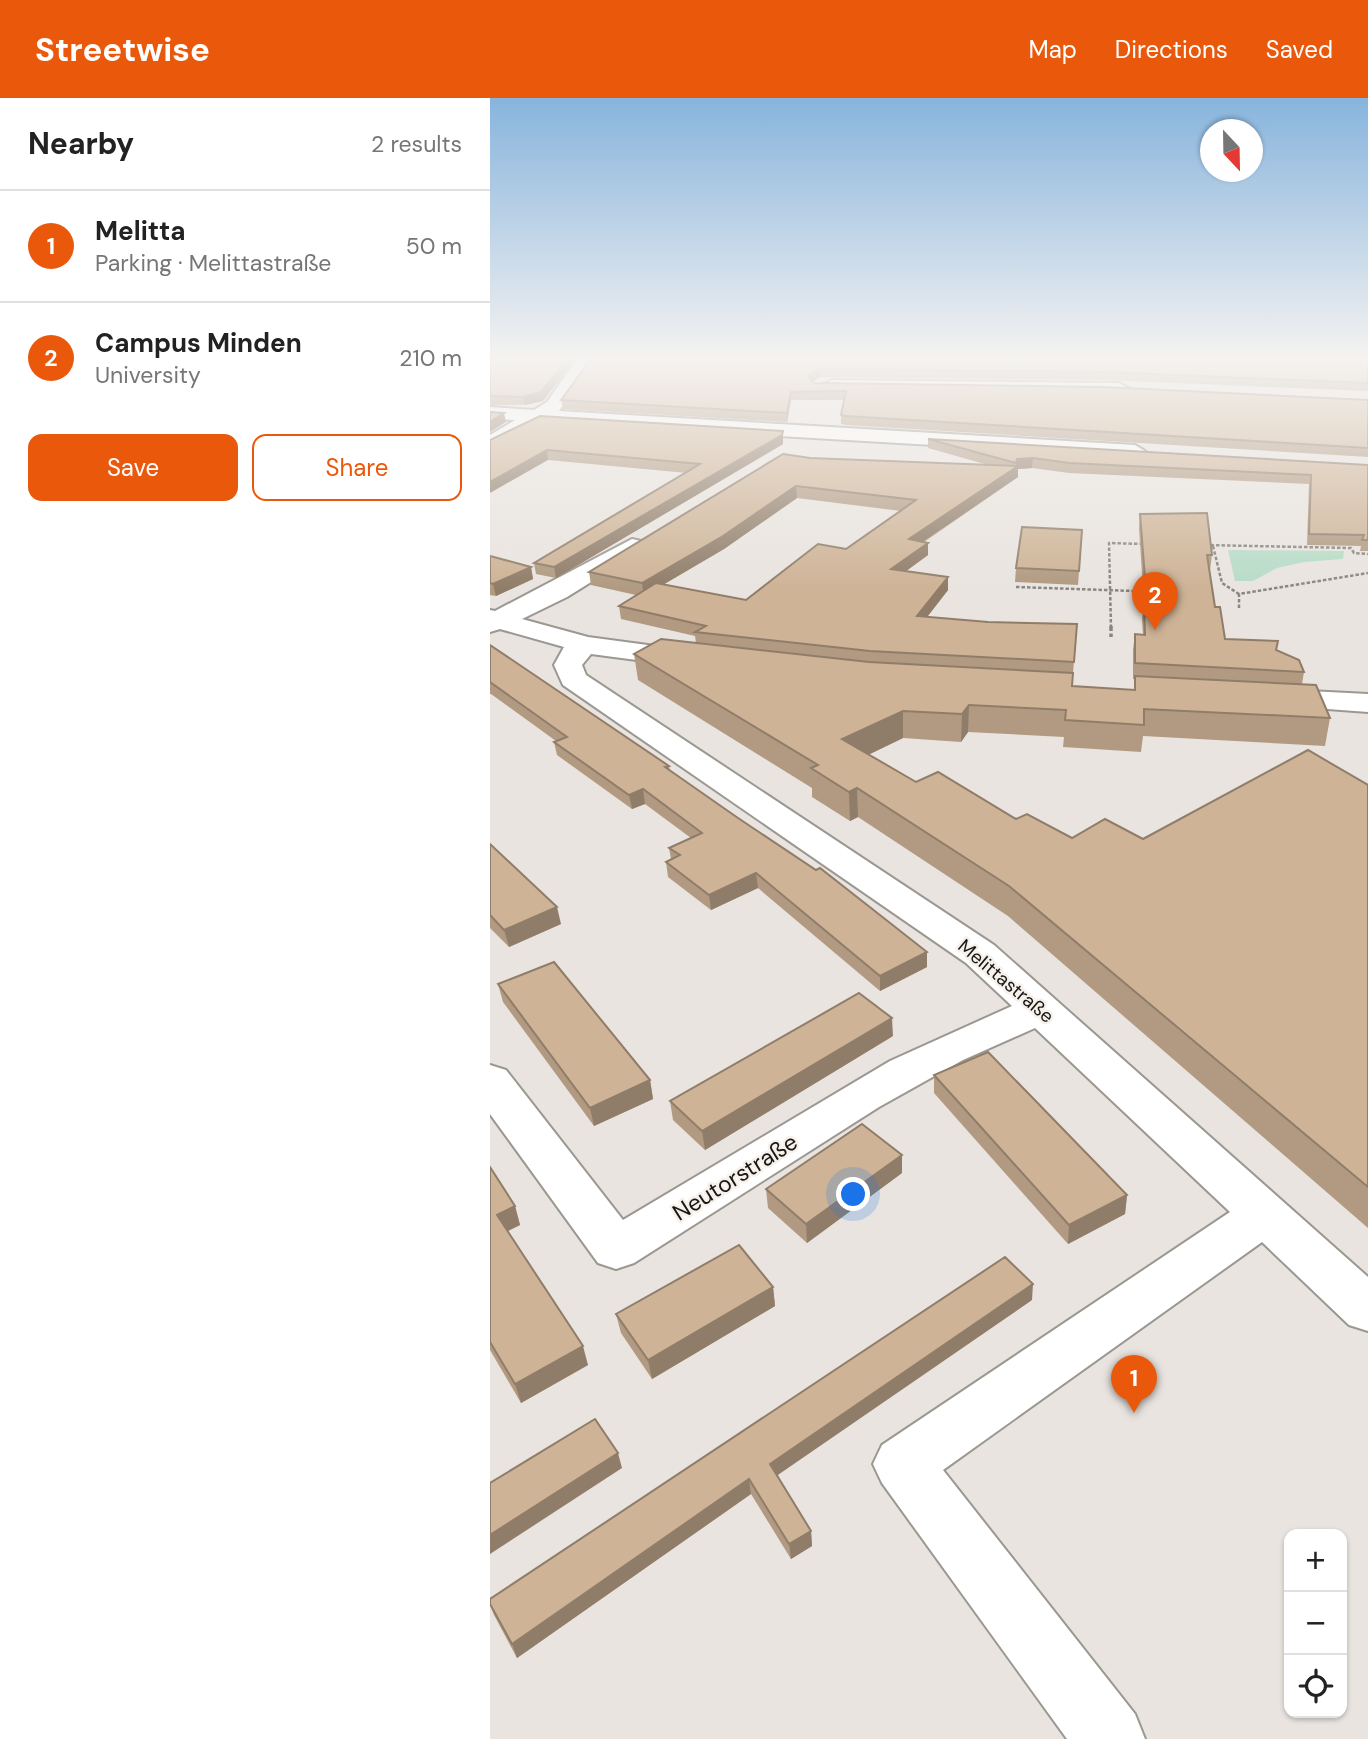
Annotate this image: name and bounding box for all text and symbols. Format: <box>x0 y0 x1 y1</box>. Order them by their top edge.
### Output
text: Streetwise <box>35 28 210 71</box>
text: Map <box>1029 34 1077 65</box>
text: Directions <box>1115 34 1228 65</box>
text: Saved <box>1266 34 1333 65</box>
north arrow <box>1200 119 1263 182</box>
text: Nearby <box>28 124 134 163</box>
text: 2 results <box>371 129 462 159</box>
text: Melitta <box>95 214 186 248</box>
text: 1 <box>47 231 55 261</box>
text: 50 m <box>406 231 462 261</box>
text: Parking · Melittastraße <box>95 248 331 278</box>
text: Campus Minden <box>95 326 302 360</box>
text: 2 <box>44 343 58 373</box>
text: 210 m <box>399 343 462 373</box>
text: University <box>95 360 201 390</box>
button: Save <box>28 434 238 501</box>
button: Share <box>252 434 462 501</box>
pin: 2 <box>1132 572 1178 630</box>
street label: Melittastraße <box>953 934 1059 1028</box>
street label: Neutorstraße <box>667 1127 803 1227</box>
your location <box>836 1177 870 1211</box>
pin: 1 <box>1111 1355 1157 1413</box>
map controls <box>1284 1529 1347 1718</box>
button: + <box>1284 1529 1347 1592</box>
button: − <box>1284 1592 1347 1655</box>
button: locate <box>1284 1655 1347 1718</box>

